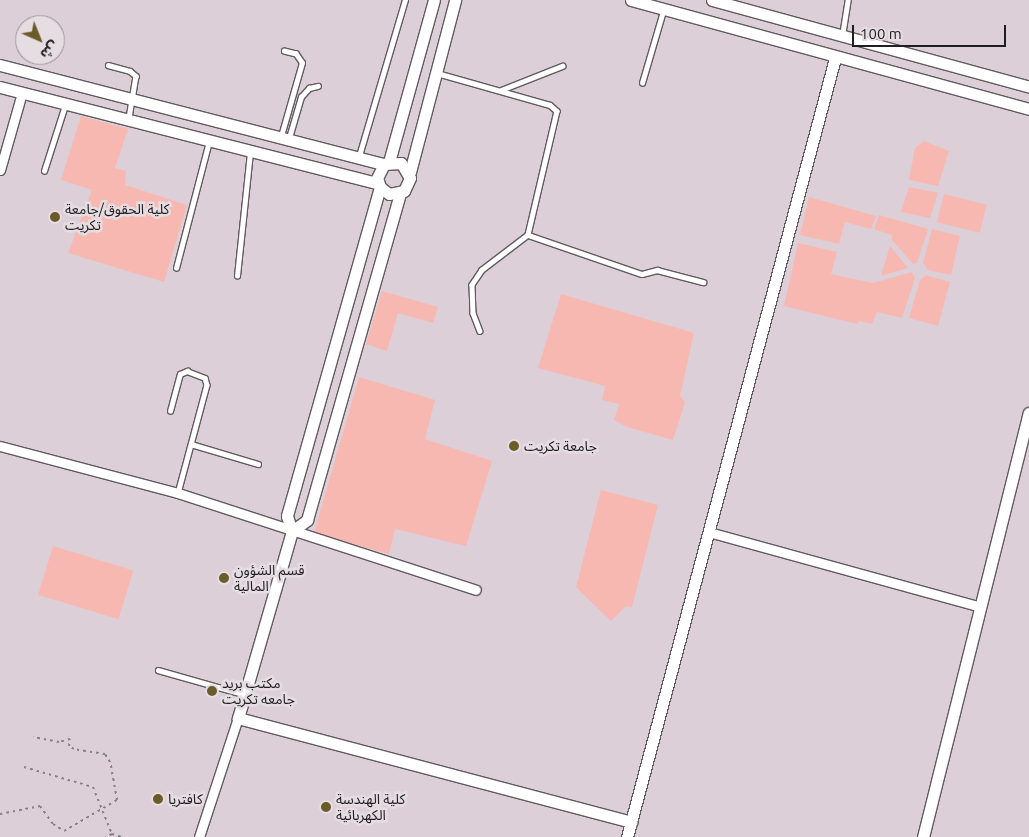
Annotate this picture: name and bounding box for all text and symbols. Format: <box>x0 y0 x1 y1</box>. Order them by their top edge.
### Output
north arrow <box>15 15 65 65</box>
scale bar <box>854 15 1008 47</box>
text: 100 m <box>860 25 902 42</box>
text: ش <box>37 38 62 62</box>
place label: كلية الحقوق/جامعة تكريت <box>65 201 169 233</box>
marker: كلية الحقوق/جامعة تكريت <box>49 211 61 223</box>
place label: جامعة تكريت <box>524 438 597 454</box>
marker: جامعة تكريت <box>508 440 520 452</box>
place label: قسم الشؤون المالية <box>234 562 305 594</box>
marker: قسم الشؤون المالية <box>218 572 230 584</box>
place label: مكتب بريد جامعه تكريت <box>222 675 295 708</box>
marker: مكتب بريد جامعه تكريت <box>206 685 218 697</box>
place label: كافتريا <box>168 791 203 807</box>
place label: كلية الهندسة الكهربائية <box>336 791 405 824</box>
marker: كافتريا <box>152 793 164 805</box>
marker: كلية الهندسة الكهربائية <box>320 801 332 813</box>

